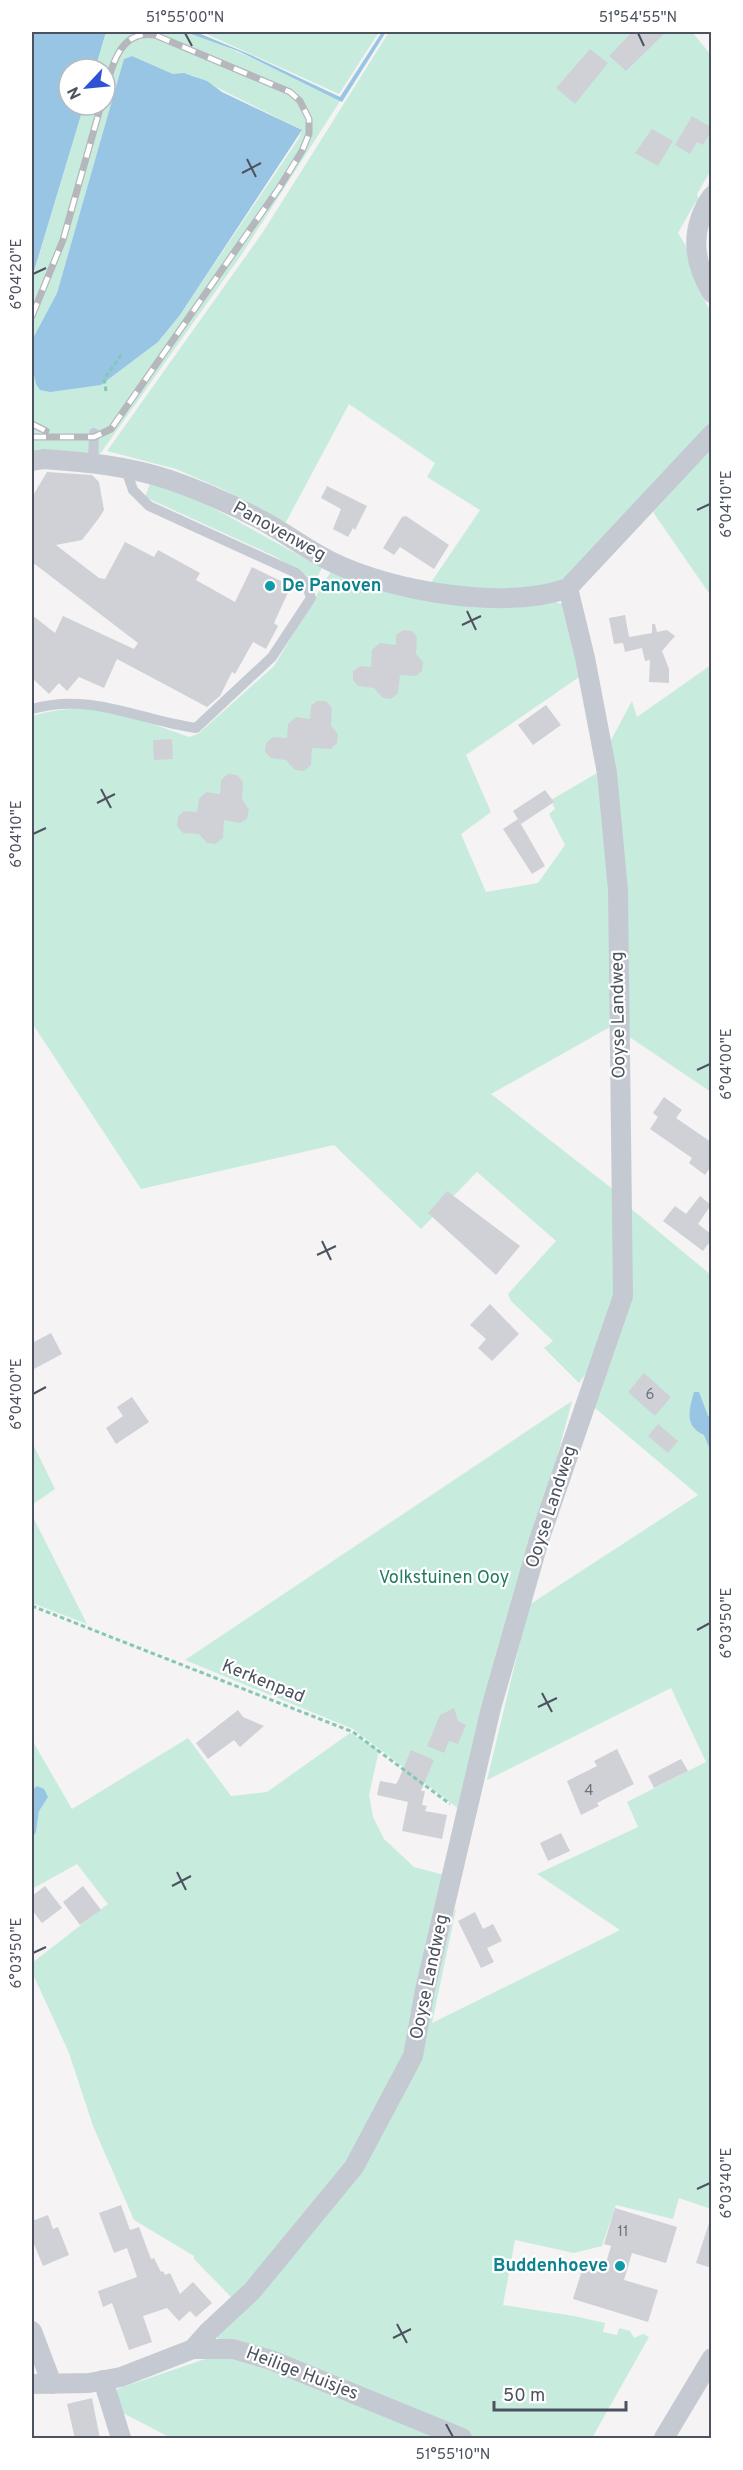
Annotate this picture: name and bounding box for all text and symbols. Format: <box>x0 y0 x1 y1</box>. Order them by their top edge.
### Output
text: 51°55'00"N <box>146 9 224 28</box>
text: 51°54'55"N <box>599 9 677 28</box>
north arrow <box>57 57 117 117</box>
text: N <box>64 83 87 102</box>
text: 6°04'20"E <box>8 238 27 310</box>
text: 6°04'10"E <box>718 470 737 538</box>
street label: Panovenweg <box>228 497 330 567</box>
place label: De Panoven <box>282 575 382 598</box>
marker: De Panoven <box>263 579 277 593</box>
text: 6°04'10"E <box>8 800 27 868</box>
street label: Ooyse Landweg <box>606 951 632 1079</box>
text: 6°04'00"E <box>718 1028 737 1100</box>
text: 6°04'00"E <box>8 1358 27 1430</box>
house number: 6 <box>646 1386 655 1405</box>
street label: Ooyse Landweg <box>521 1443 583 1571</box>
park label: Volkstuinen Ooy <box>379 1567 509 1590</box>
text: 6°03'50"E <box>718 1588 737 1658</box>
street label: Kerkenpad <box>218 1655 308 1709</box>
house number: 4 <box>584 1782 594 1801</box>
street label: Ooyse Landweg <box>406 1912 454 2042</box>
text: 6°03'50"E <box>8 1918 27 1988</box>
text: 6°03'40"E <box>718 2148 737 2218</box>
house number: 11 <box>617 2223 629 2242</box>
place label: Buddenhoeve <box>493 2255 608 2278</box>
marker: Buddenhoeve <box>613 2259 627 2273</box>
street label: Heilige Huisjes <box>243 2342 361 2406</box>
scale bar <box>494 2374 626 2412</box>
text: 50 m <box>503 2385 545 2408</box>
text: 51°55'10"N <box>416 2446 490 2465</box>

